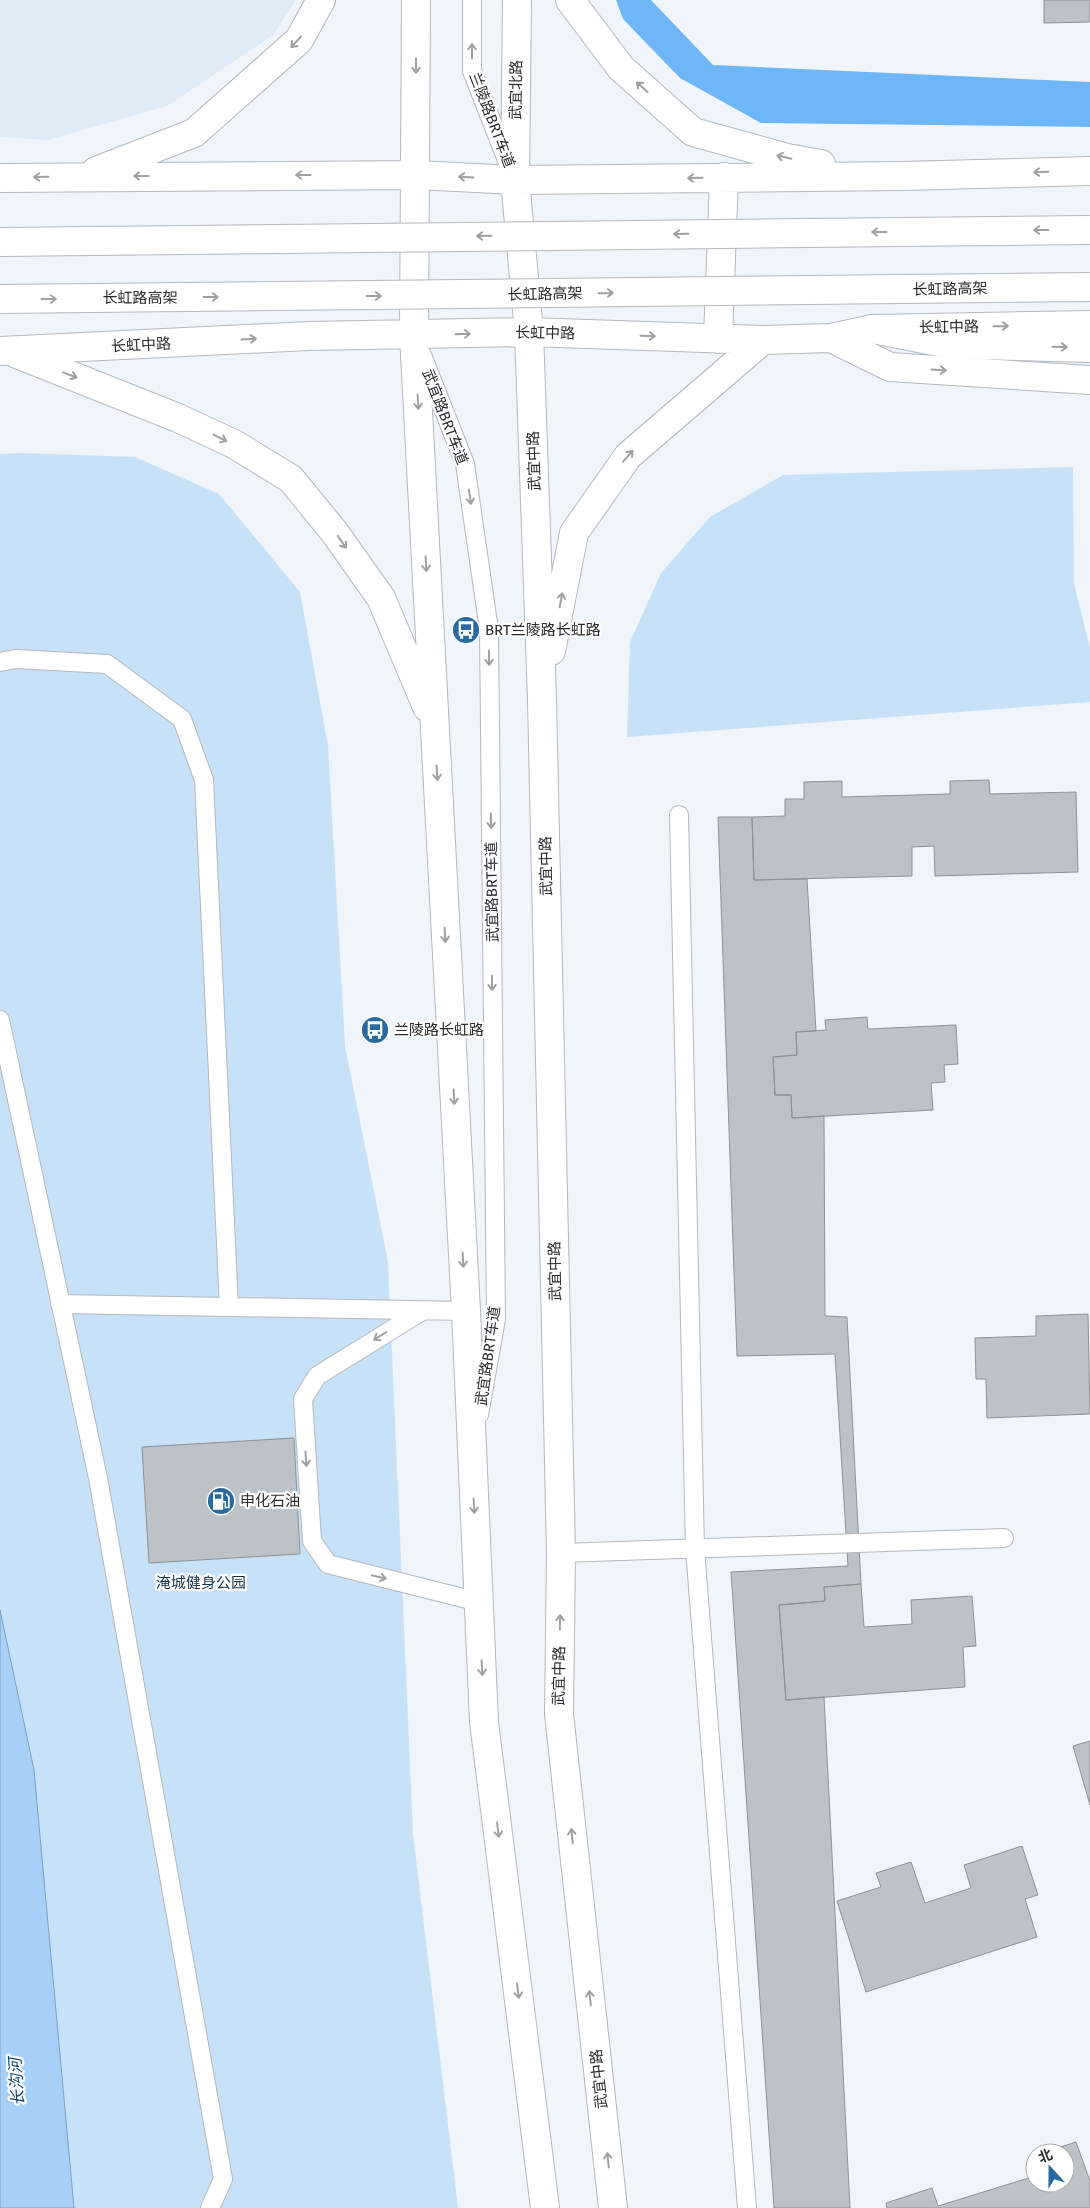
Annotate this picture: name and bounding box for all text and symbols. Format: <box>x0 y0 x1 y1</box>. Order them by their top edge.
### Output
one-way arrow <box>290 35 302 48</box>
one-way arrow <box>467 44 477 60</box>
one-way arrow <box>411 58 421 74</box>
street label: 武宜北路 <box>506 60 526 120</box>
street label: 兰陵路BRT车道 <box>466 70 518 170</box>
one-way arrow <box>636 81 649 93</box>
one-way arrow <box>777 152 793 161</box>
one-way arrow <box>1034 167 1050 177</box>
one-way arrow <box>296 170 312 180</box>
one-way arrow <box>133 171 150 181</box>
one-way arrow <box>33 172 50 182</box>
one-way arrow <box>458 173 474 182</box>
one-way arrow <box>688 173 704 183</box>
one-way arrow <box>1034 225 1050 235</box>
one-way arrow <box>871 227 888 237</box>
one-way arrow <box>674 229 690 239</box>
one-way arrow <box>476 231 492 241</box>
street label: 长虹路高架 <box>912 279 988 299</box>
street label: 长虹路高架 <box>507 284 583 304</box>
one-way arrow <box>598 288 614 298</box>
street label: 长虹路高架 <box>102 289 178 307</box>
one-way arrow <box>365 291 381 301</box>
one-way arrow <box>202 292 219 302</box>
one-way arrow <box>40 294 56 304</box>
street label: 长虹中路 <box>919 317 979 337</box>
one-way arrow <box>992 321 1009 331</box>
street label: 长虹中路 <box>515 323 575 343</box>
one-way arrow <box>454 329 471 339</box>
one-way arrow <box>639 331 655 341</box>
street label: 长虹中路 <box>111 334 171 356</box>
one-way arrow <box>241 335 257 344</box>
one-way arrow <box>1052 342 1068 352</box>
one-way arrow <box>931 366 947 375</box>
street label: 武宜路BRT车道 <box>419 367 471 467</box>
one-way arrow <box>62 371 77 381</box>
one-way arrow <box>413 394 422 410</box>
street label: 武宜中路 <box>524 431 544 491</box>
one-way arrow <box>212 434 227 443</box>
one-way arrow <box>623 450 634 463</box>
one-way arrow <box>465 489 475 505</box>
one-way arrow <box>337 534 347 548</box>
one-way arrow <box>422 556 431 572</box>
one-way arrow <box>557 593 567 609</box>
bus stop icon: BRT兰陵路长虹路 <box>451 615 481 645</box>
place label: BRT兰陵路长虹路 <box>485 621 601 639</box>
one-way arrow <box>485 650 494 666</box>
one-way arrow <box>432 764 442 781</box>
one-way arrow <box>486 812 496 828</box>
street label: 武宜中路 <box>536 836 556 896</box>
street label: 武宜路BRT车道 <box>482 842 502 942</box>
one-way arrow <box>440 927 449 943</box>
one-way arrow <box>488 975 497 991</box>
bus stop icon: 兰陵路长虹路 <box>360 1015 390 1045</box>
place label: 兰陵路长虹路 <box>394 1021 484 1039</box>
one-way arrow <box>449 1089 458 1105</box>
street label: 武宜中路 <box>545 1241 565 1301</box>
one-way arrow <box>458 1251 467 1267</box>
street label: 武宜路BRT车道 <box>472 1305 504 1407</box>
one-way arrow <box>374 1332 388 1342</box>
one-way arrow <box>302 1451 311 1467</box>
fuel station icon: 申化石油 <box>206 1486 236 1516</box>
place label: 申化石油 <box>240 1492 300 1510</box>
one-way arrow <box>470 1497 479 1513</box>
one-way arrow <box>370 1573 386 1582</box>
park label: 淹城健身公园 <box>156 1574 246 1592</box>
one-way arrow <box>555 1614 565 1630</box>
street label: 武宜中路 <box>549 1646 569 1706</box>
one-way arrow <box>477 1660 486 1676</box>
one-way arrow <box>493 1821 503 1837</box>
one-way arrow <box>567 1829 577 1845</box>
one-way arrow <box>513 1983 523 1999</box>
one-way arrow <box>585 1990 595 2006</box>
street label: 武宜中路 <box>587 2048 611 2110</box>
water label: 长沟河 <box>5 2054 28 2107</box>
north arrow <box>1025 2143 1075 2193</box>
text: 北 <box>1036 2146 1055 2167</box>
one-way arrow <box>603 2152 613 2168</box>

